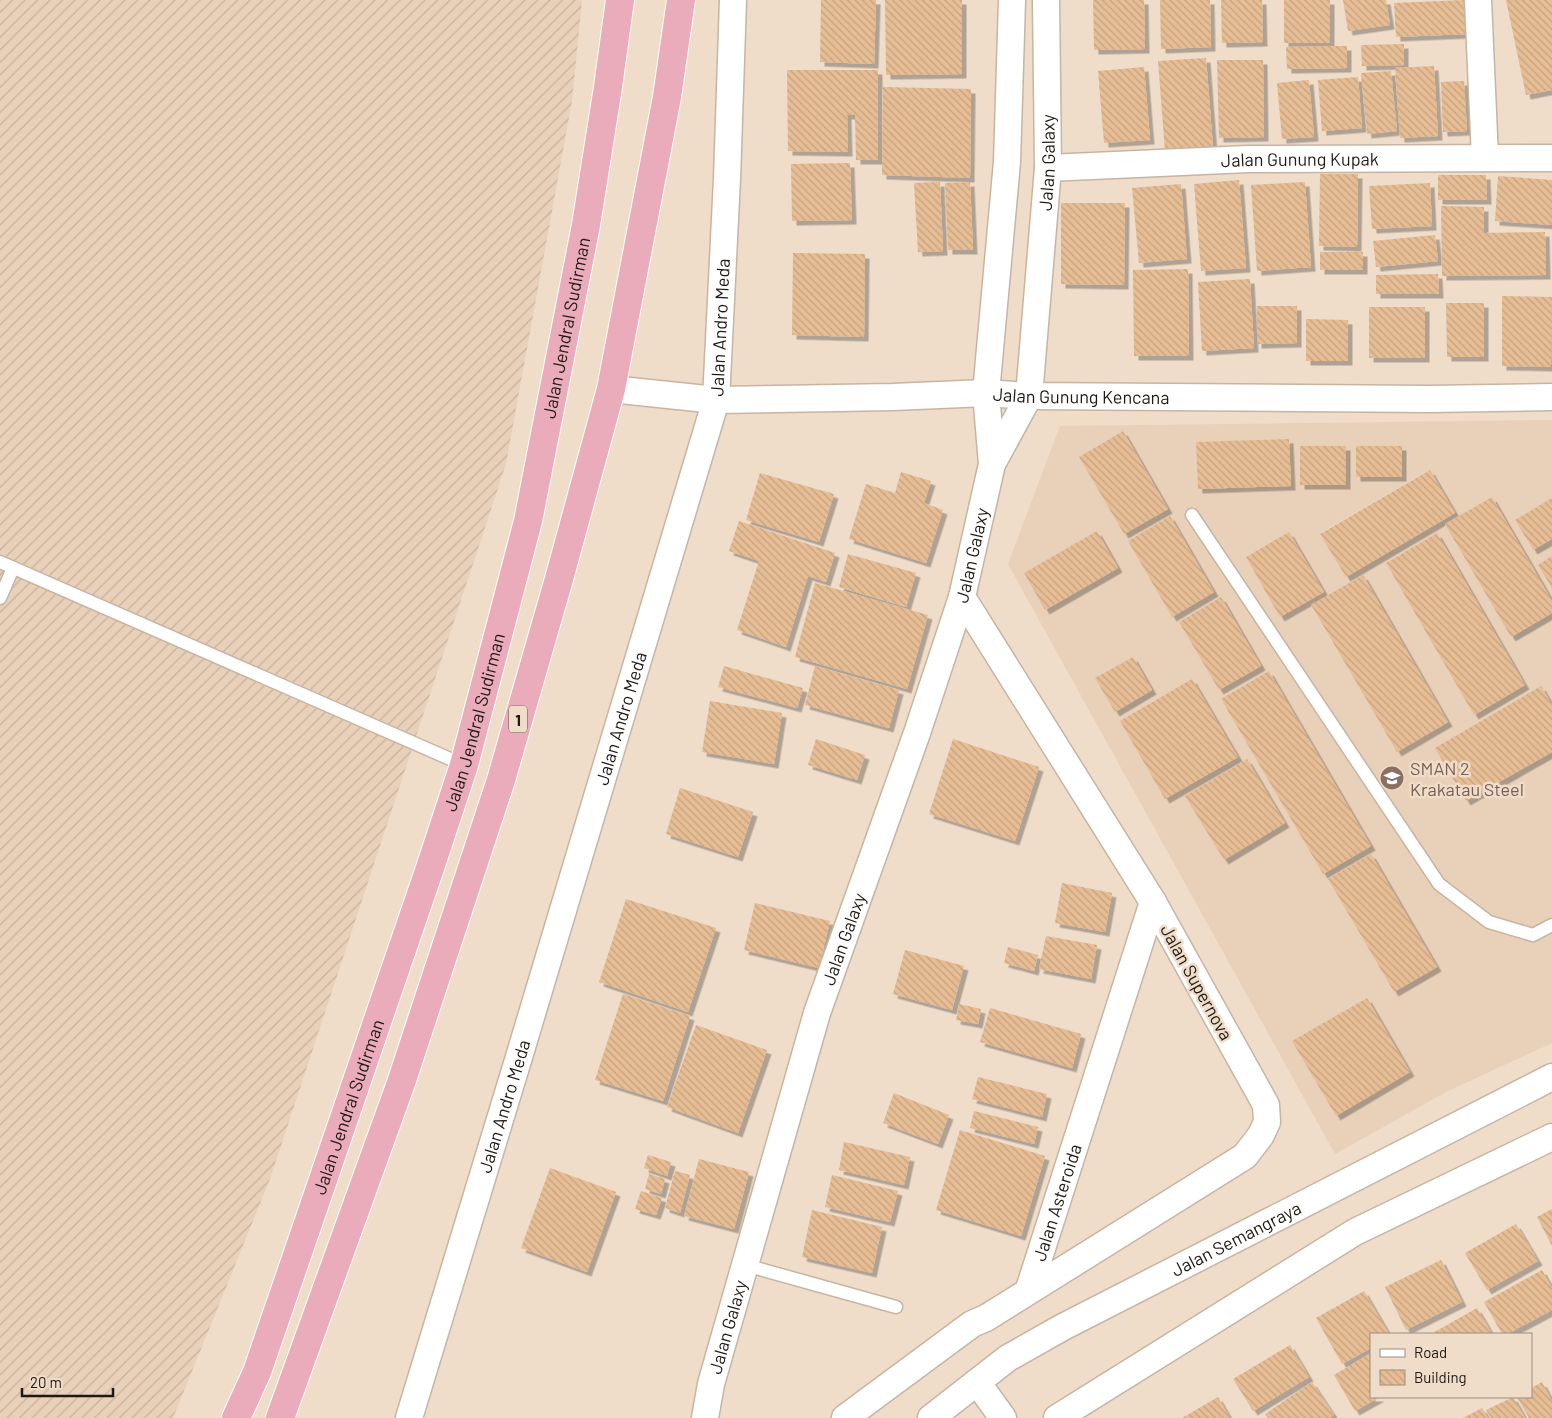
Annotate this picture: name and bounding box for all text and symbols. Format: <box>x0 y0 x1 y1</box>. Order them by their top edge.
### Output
street label: Jalan Galaxy <box>1033 114 1059 212</box>
street label: Jalan Gunung Kupak <box>1220 148 1379 171</box>
street label: Jalan Jendral Sudirman <box>537 235 594 420</box>
street label: Jalan Andro Meda <box>705 258 734 397</box>
street label: Jalan Gunung Kencana <box>992 383 1170 408</box>
street label: Jalan Galaxy <box>950 505 993 605</box>
street label: Jalan Jendral Sudirman <box>439 631 509 814</box>
street label: Jalan Andro Meda <box>590 649 651 788</box>
road number: 1 <box>509 706 527 732</box>
place label: SMAN 2 Krakatau Steel <box>1410 757 1524 800</box>
school or university icon: SMAN 2 Krakatau Steel <box>1379 765 1405 791</box>
street label: Jalan Galaxy <box>817 890 870 988</box>
street label: Jalan Supernova <box>1156 920 1238 1044</box>
street label: Jalan Jendral Sudirman <box>308 1016 388 1197</box>
street label: Jalan Andro Meda <box>473 1037 535 1175</box>
street label: Jalan Asteroida <box>1028 1141 1086 1264</box>
street label: Jalan Semangraya <box>1167 1196 1305 1281</box>
street label: Jalan Galaxy <box>703 1277 751 1376</box>
legend <box>1370 1333 1532 1398</box>
text: Road <box>1414 1343 1447 1361</box>
scale bar <box>22 1366 114 1398</box>
text: Building <box>1414 1368 1467 1386</box>
text: 20 m <box>30 1373 62 1391</box>

